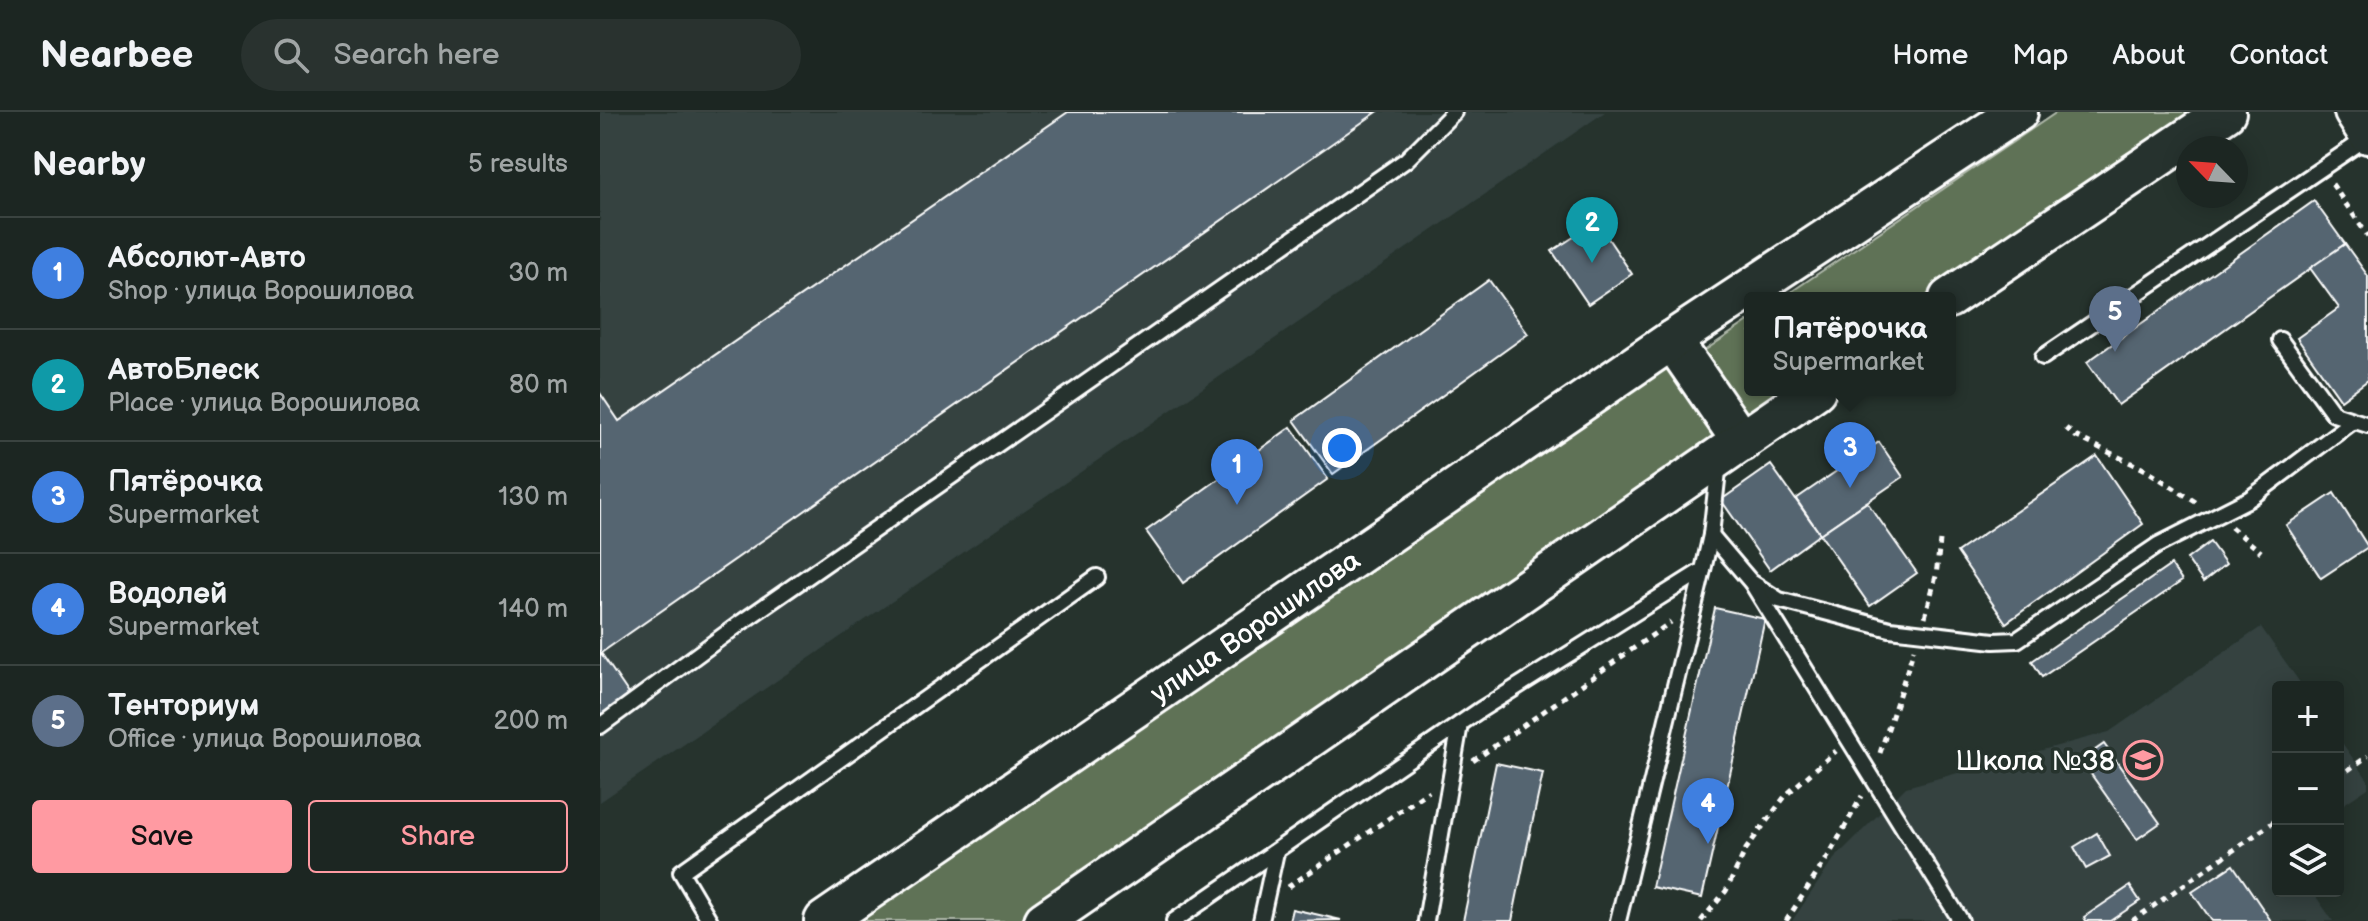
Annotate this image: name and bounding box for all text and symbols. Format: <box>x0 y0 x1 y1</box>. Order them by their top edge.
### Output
search box <box>241 19 801 91</box>
text: Nearbee <box>40 33 193 78</box>
icon: search <box>269 33 313 77</box>
text: Search here <box>333 37 500 73</box>
text: Home <box>1892 39 1968 72</box>
text: Map <box>2012 39 2069 72</box>
text: About <box>2113 39 2185 72</box>
text: Contact <box>2229 39 2328 72</box>
north arrow <box>2176 136 2248 208</box>
text: Nearby <box>32 144 146 185</box>
text: 5 results <box>468 149 568 180</box>
pin: 2 <box>1566 197 1618 263</box>
text: Абсолют-Авто <box>108 240 306 276</box>
text: 1 <box>53 258 63 289</box>
text: 30 m <box>508 258 568 289</box>
text: Shop · улица Ворошилова <box>108 276 414 307</box>
pin: 5 <box>2089 286 2141 352</box>
popup <box>1744 292 1956 396</box>
text: Пятёрочка <box>1773 311 1927 347</box>
text: Supermarket <box>1773 347 1924 378</box>
text: АвтоБлеск <box>108 352 259 388</box>
text: 2 <box>50 370 66 401</box>
text: 80 m <box>509 370 568 401</box>
text: Place · улица Ворошилова <box>108 388 420 419</box>
pin: 3 <box>1824 422 1876 488</box>
your location <box>1322 428 1362 468</box>
pin: 1 <box>1211 439 1263 505</box>
text: Пятёрочка <box>108 464 263 500</box>
text: 3 <box>50 482 66 513</box>
text: 130 m <box>498 482 568 513</box>
text: Supermarket <box>108 500 259 531</box>
street label: улица Ворошилова <box>1144 544 1367 711</box>
text: Водолей <box>108 576 227 612</box>
text: 4 <box>50 594 66 625</box>
text: 140 m <box>498 594 568 625</box>
text: Supermarket <box>108 612 259 643</box>
map controls <box>2272 681 2344 897</box>
button: + <box>2272 681 2344 753</box>
text: Тенториум <box>108 688 259 724</box>
text: 5 <box>50 706 66 737</box>
text: 200 m <box>494 706 568 737</box>
text: Office · улица Ворошилова <box>108 724 422 755</box>
school or university icon: Школа №38 <box>2122 739 2164 781</box>
place label: Школа №38 <box>1956 745 2115 778</box>
button: − <box>2272 753 2344 825</box>
pin: 4 <box>1682 778 1734 844</box>
button: Save <box>32 800 292 873</box>
button: Share <box>308 800 568 873</box>
button: layers <box>2272 825 2344 897</box>

